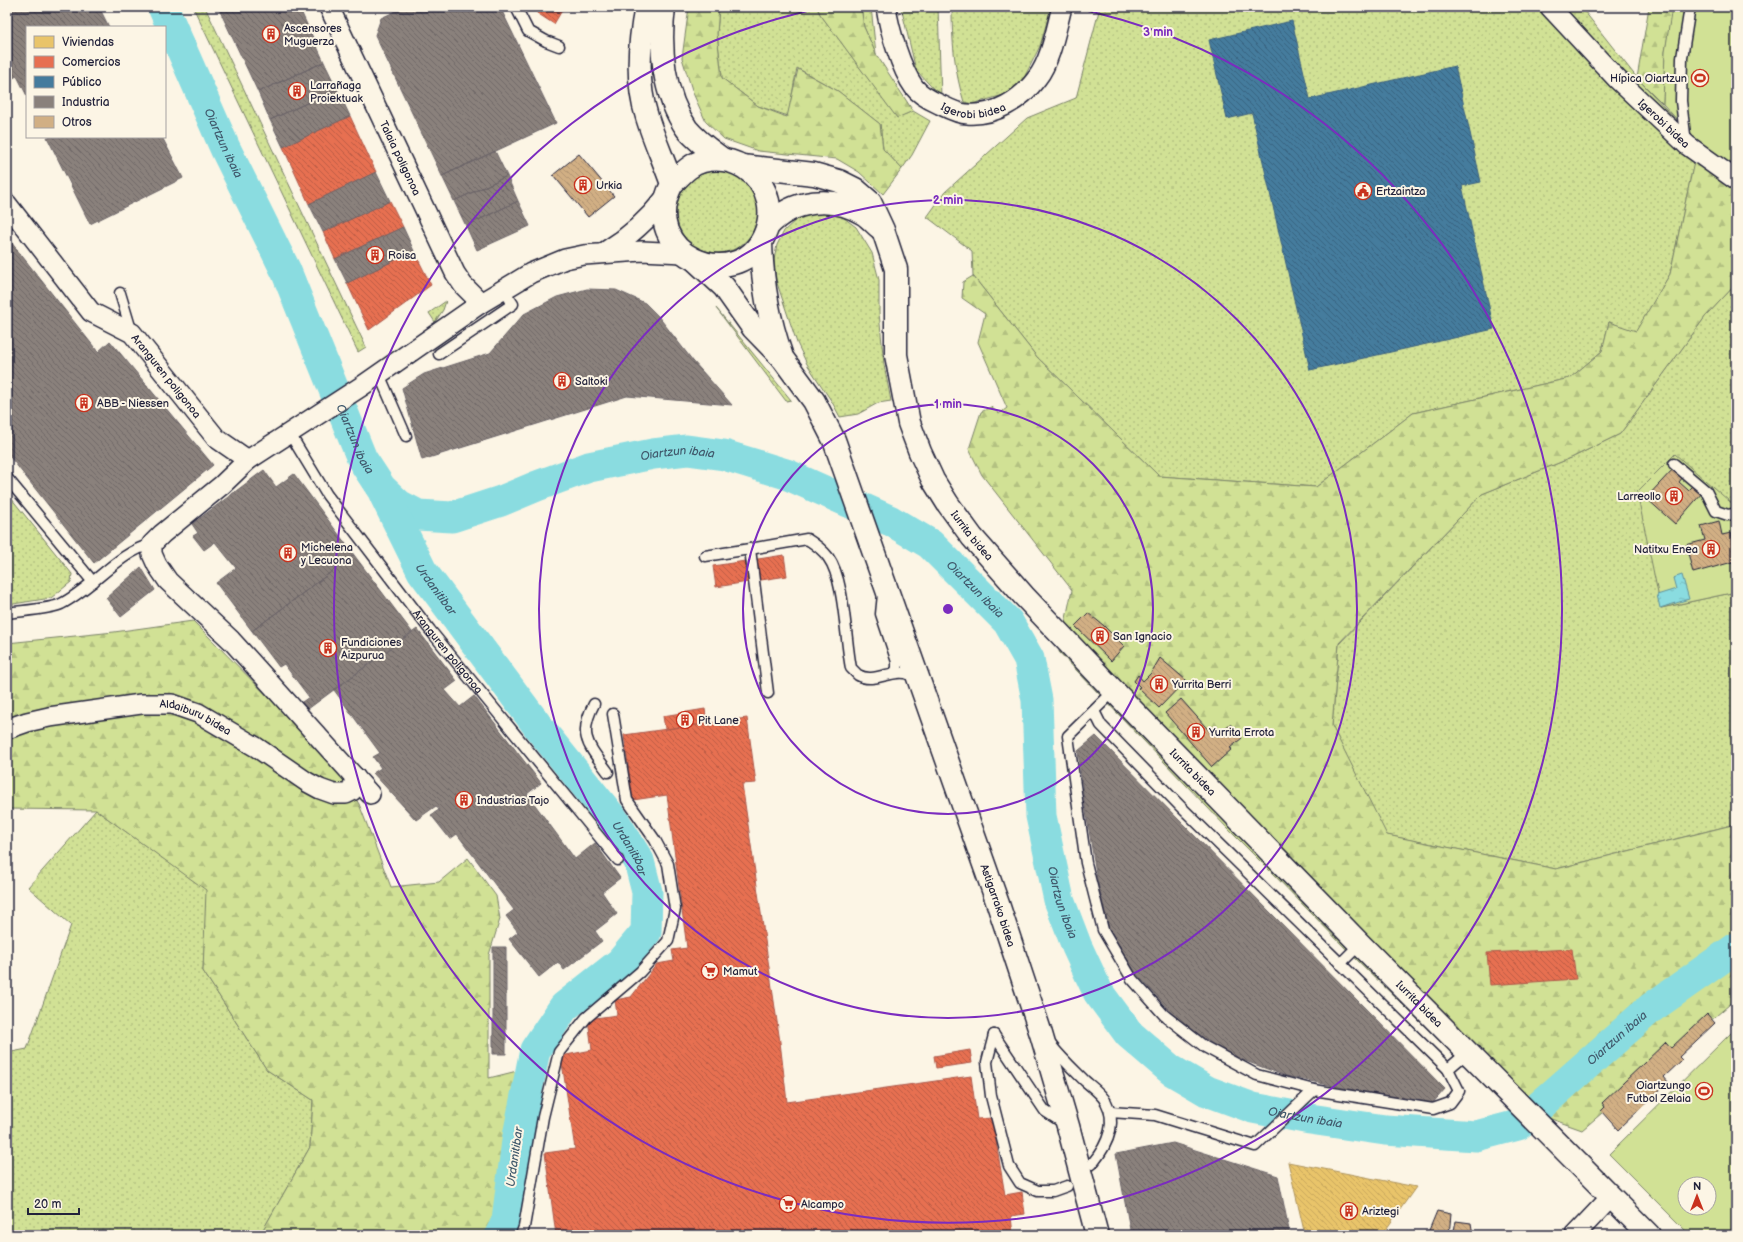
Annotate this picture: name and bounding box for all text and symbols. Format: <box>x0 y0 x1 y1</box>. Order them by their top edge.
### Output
place label: Ascensores Muguerza <box>284 22 342 48</box>
building icon: Ascensores Muguerza <box>261 24 281 44</box>
text: 3 min <box>1143 25 1173 40</box>
legend <box>26 26 166 138</box>
text: Viviendas <box>62 35 114 50</box>
text: Comercios <box>62 55 120 70</box>
sports icon: Hípica Oiartzun <box>1690 68 1710 88</box>
place label: Hípica Oiartzun <box>1610 72 1687 85</box>
text: Público <box>62 75 102 90</box>
place label: Larrañaga Proiektuak <box>310 79 363 105</box>
building icon: Larrañaga Proiektuak <box>287 81 307 101</box>
text: Industria <box>62 95 110 110</box>
street label: Igerobi bidea <box>1636 96 1692 151</box>
street label: Igerobi bidea <box>939 100 1008 121</box>
water label: Oiartzun ibaia <box>201 106 246 181</box>
text: Otros <box>62 115 92 130</box>
street label: Talaia poligonoa <box>377 118 424 197</box>
building icon: Urkia <box>573 175 593 195</box>
place label: Urkia <box>596 179 622 192</box>
public building icon: Ertzaintza <box>1353 181 1373 201</box>
place label: Ertzaintza <box>1376 185 1426 198</box>
text: 2 min <box>933 193 963 208</box>
building icon: Roisa <box>365 245 385 265</box>
place label: Roisa <box>388 249 416 262</box>
street label: Aranguren poligonoa <box>129 331 204 421</box>
building icon: Saltoki <box>552 371 572 391</box>
place label: Saltoki <box>575 375 608 388</box>
building icon: ABB - Niessen <box>74 393 94 413</box>
place label: ABB - Niessen <box>97 397 169 410</box>
text: 1 min <box>934 397 962 412</box>
water label: Oiartzun ibaia <box>333 402 377 477</box>
water label: Oiartzun ibaia <box>639 442 716 464</box>
building icon: Larreollo <box>1664 486 1684 506</box>
place label: Larreollo <box>1617 490 1661 503</box>
street label: Iurrita bidea <box>948 508 996 563</box>
building icon: Natitxu Enea <box>1701 539 1721 559</box>
place label: Michelena y Lecuona <box>300 541 353 567</box>
building icon: Michelena y Lecuona <box>278 543 298 563</box>
place label: Natitxu Enea <box>1634 543 1698 556</box>
water label: Oiartzun ibaia <box>943 557 1007 621</box>
water label: Urdanitibar <box>412 561 461 619</box>
centre of rings <box>941 602 955 616</box>
street label: Aranguren poligonoa <box>410 607 486 696</box>
building icon: San Ignacio <box>1090 626 1110 646</box>
place label: San Ignacio <box>1113 630 1172 643</box>
place label: Fundiciones Aizpurua <box>341 636 402 662</box>
building icon: Fundiciones Aizpurua <box>318 638 338 658</box>
building icon: Yurrita Berri <box>1149 674 1169 694</box>
place label: Yurrita Berri <box>1171 678 1231 691</box>
street label: Aldaiburu bidea <box>160 698 234 738</box>
building icon: Pit Lane <box>675 710 695 730</box>
place label: Pit Lane <box>698 714 739 727</box>
building icon: Yurrita Errota <box>1186 722 1206 742</box>
place label: Yurrita Errota <box>1208 726 1274 739</box>
street label: Iurrita bidea <box>1167 746 1219 798</box>
building icon: Industrias Tajo <box>454 790 474 810</box>
place label: Industrias Tajo <box>477 794 549 807</box>
water label: Urdanitibar <box>609 818 650 879</box>
street label: Astigarrako bidea <box>978 862 1018 948</box>
water label: Oiartzun ibaia <box>1044 865 1081 941</box>
supermarket icon: Mamut <box>700 961 720 981</box>
place label: Mamut <box>723 965 758 978</box>
street label: Iurrita bidea <box>1394 978 1445 1030</box>
water label: Oiartzun ibaia <box>1584 1007 1650 1068</box>
place label: Oiartzungo Futbol Zelaia <box>1627 1079 1691 1105</box>
sports icon: Oiartzungo Futbol Zelaia <box>1694 1081 1714 1101</box>
water label: Oiartzun ibaia <box>1267 1104 1344 1131</box>
water label: Urdanitibar <box>503 1125 527 1188</box>
north arrow <box>1677 1176 1717 1216</box>
text: N <box>1693 1180 1701 1193</box>
scale bar <box>28 1190 79 1216</box>
supermarket icon: Alcampo <box>778 1194 798 1214</box>
text: 20 m <box>34 1197 61 1212</box>
place label: Alcampo <box>801 1198 844 1211</box>
building icon: Ariztegi <box>1339 1201 1359 1221</box>
place label: Ariztegi <box>1362 1205 1399 1218</box>

